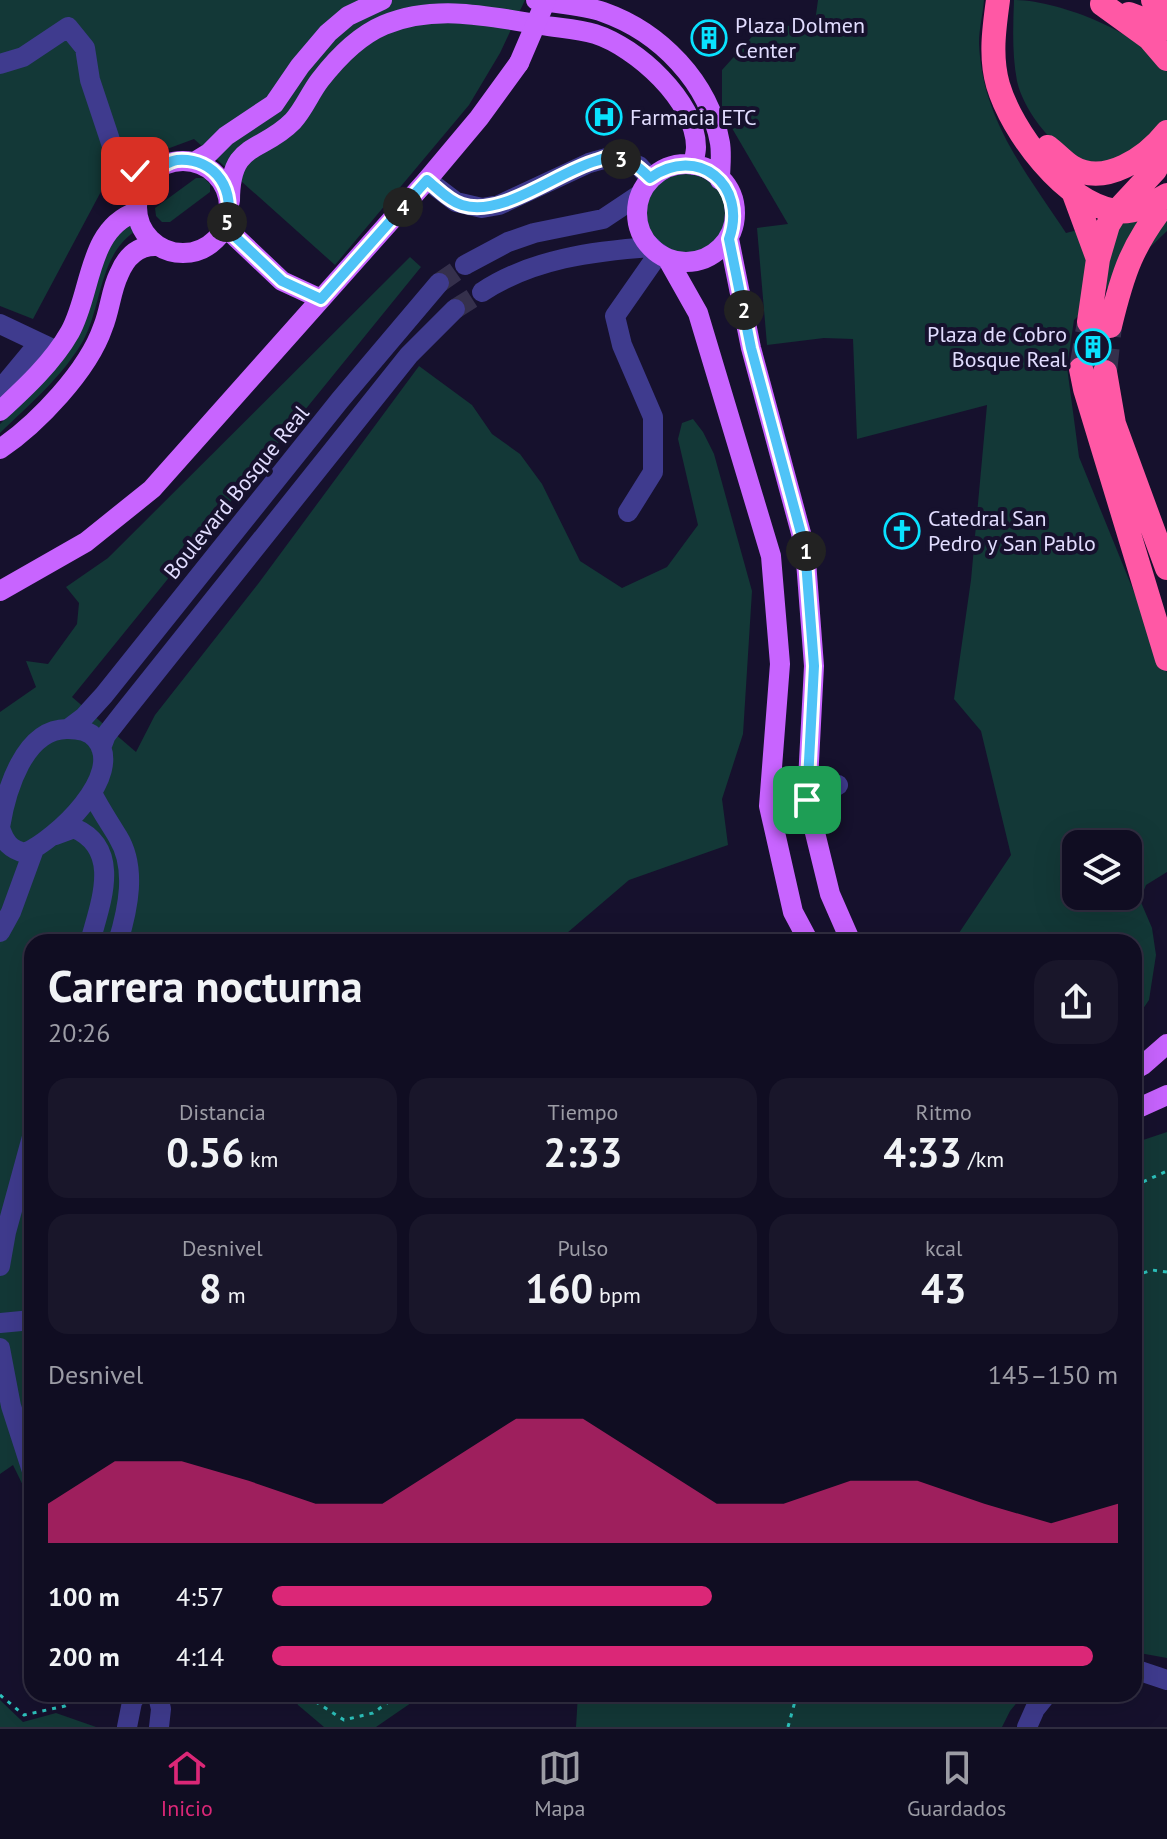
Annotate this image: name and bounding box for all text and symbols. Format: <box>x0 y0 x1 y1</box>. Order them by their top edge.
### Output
place label: Plaza Dolmen Center <box>735 11 865 64</box>
building icon: Plaza Dolmen Center <box>690 19 728 57</box>
hospital icon: Farmacia ETC <box>585 98 623 136</box>
place label: Farmacia ETC <box>630 103 757 131</box>
pin <box>101 137 169 205</box>
pin: 3 <box>601 139 641 179</box>
text: 3 <box>615 145 627 173</box>
icon: check <box>113 149 157 193</box>
pin: 4 <box>383 187 423 227</box>
text: 4 <box>397 193 409 221</box>
pin: 5 <box>207 202 247 242</box>
text: 5 <box>221 208 233 236</box>
pin: 2 <box>724 290 764 330</box>
text: 2 <box>738 296 750 324</box>
place label: Plaza de Cobro Bosque Real <box>927 320 1068 373</box>
building icon: Plaza de Cobro Bosque Real <box>1074 328 1112 366</box>
street label: Boulevard Bosque Real <box>157 399 315 585</box>
place label: Catedral San Pedro y San Pablo <box>928 504 1096 557</box>
church icon: Catedral San Pedro y San Pablo <box>883 512 921 550</box>
pin: 1 <box>786 531 826 571</box>
text: 1 <box>800 537 812 565</box>
pin <box>773 766 841 834</box>
icon: arrive <box>785 778 829 822</box>
map controls <box>1062 830 1142 910</box>
button: layers <box>1062 830 1142 910</box>
text: Carrera nocturna <box>48 957 363 1014</box>
button: share <box>1034 960 1118 1044</box>
text: 20:26 <box>48 1016 110 1049</box>
text: Distancia <box>179 1098 266 1126</box>
text: Tiempo <box>548 1098 618 1126</box>
text: Ritmo <box>916 1098 972 1126</box>
text: 0.56 <box>166 1126 244 1178</box>
text: 2:33 <box>544 1126 622 1178</box>
text: 4:33 <box>883 1126 962 1178</box>
text: km <box>244 1145 278 1173</box>
text: /km <box>962 1145 1004 1173</box>
text: Desnivel <box>182 1234 263 1262</box>
text: Pulso <box>558 1234 608 1262</box>
text: kcal <box>925 1234 962 1262</box>
text: 8 <box>199 1262 222 1314</box>
text: 160 <box>525 1262 593 1314</box>
text: 43 <box>921 1262 966 1314</box>
text: m <box>222 1281 246 1309</box>
text: bpm <box>593 1281 641 1309</box>
text: Desnivel <box>48 1358 143 1391</box>
text: 145–150 m <box>988 1358 1118 1391</box>
text: 100 m <box>48 1580 120 1613</box>
text: 4:57 <box>176 1580 224 1613</box>
text: 200 m <box>48 1640 120 1673</box>
text: 4:14 <box>176 1640 224 1673</box>
tab: Inicio <box>161 1746 213 1822</box>
tab: Mapa <box>534 1746 585 1822</box>
tab: Guardados <box>907 1746 1006 1822</box>

